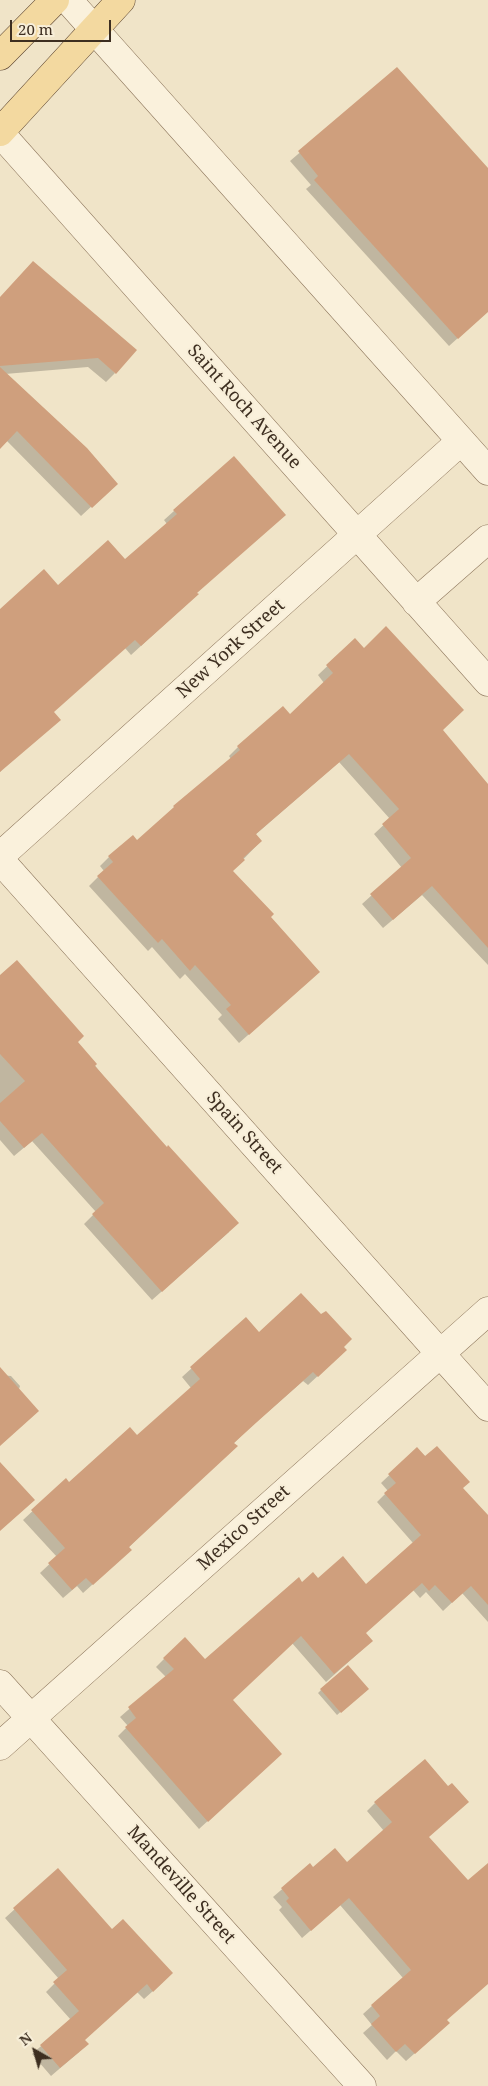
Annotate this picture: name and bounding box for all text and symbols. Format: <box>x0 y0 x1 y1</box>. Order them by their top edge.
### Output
scale bar <box>12 10 114 42</box>
text: 20 m <box>18 19 53 39</box>
street label: Saint Roch Avenue <box>183 340 305 474</box>
street label: New York Street <box>173 595 289 703</box>
street label: Spain Street <box>201 1087 287 1179</box>
street label: Mexico Street <box>193 1481 295 1575</box>
street label: Mandeville Street <box>122 1822 240 1948</box>
north arrow <box>10 2026 60 2076</box>
text: N <box>15 2028 36 2050</box>

